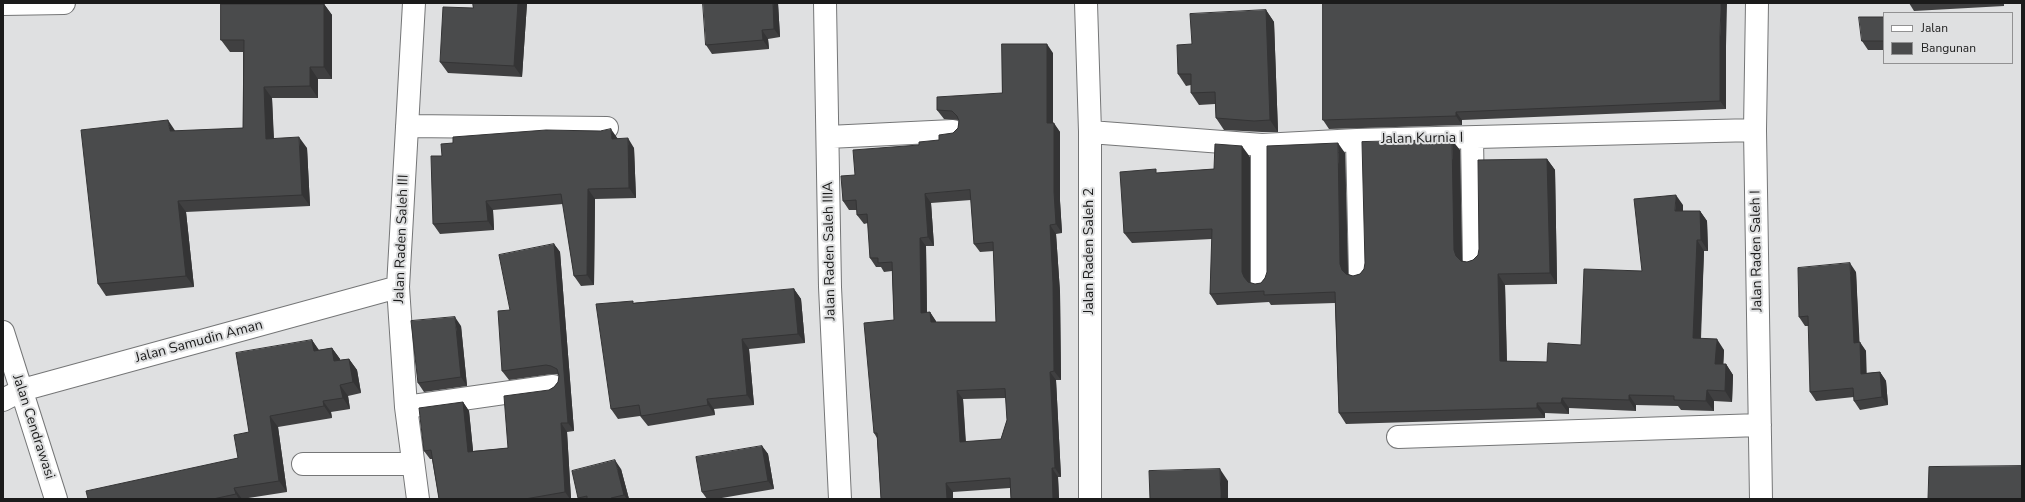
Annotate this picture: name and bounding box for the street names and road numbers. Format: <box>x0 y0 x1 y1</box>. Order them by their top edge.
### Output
street label: Jalan Kurnia I <box>1381 130 1463 148</box>
street label: Jalan Raden Saleh III <box>391 174 413 304</box>
street label: Jalan Raden Saleh IIIA <box>820 181 840 321</box>
street label: Jalan Raden Saleh 2 <box>1082 188 1098 314</box>
street label: Jalan Raden Saleh I <box>1748 190 1766 312</box>
street label: Jalan Samudin Aman <box>133 317 265 367</box>
street label: Jalan Cendrawasi <box>8 373 58 481</box>

